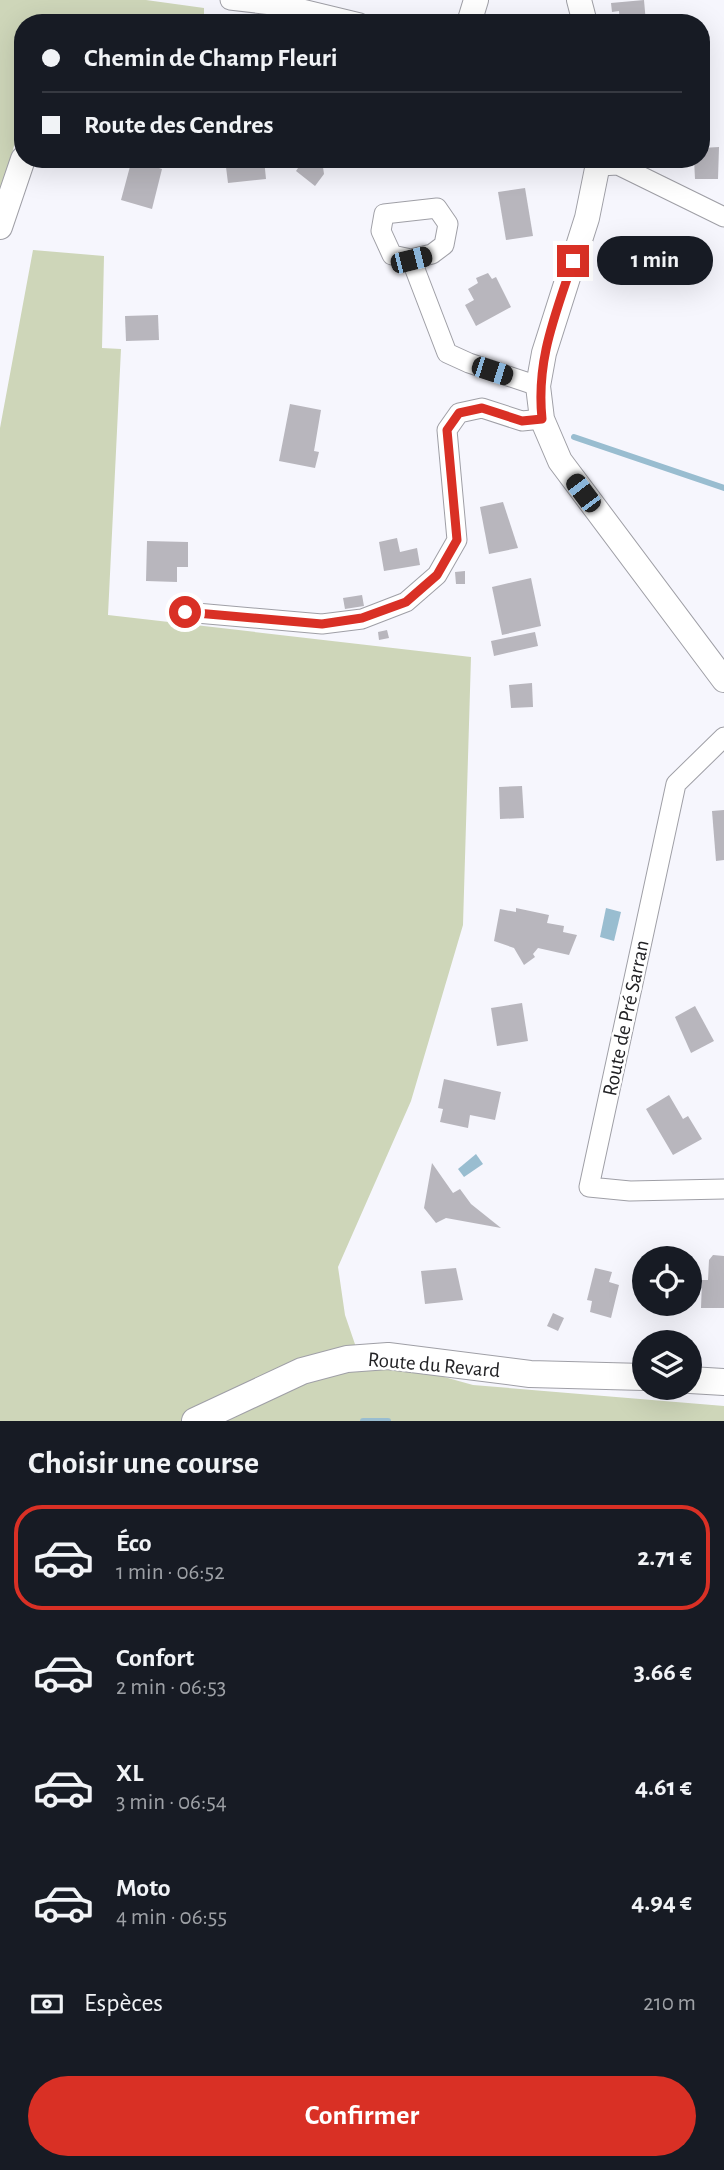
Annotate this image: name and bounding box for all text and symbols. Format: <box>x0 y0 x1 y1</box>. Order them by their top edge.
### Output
text: Chemin de Champ Fleuri <box>84 45 338 71</box>
text: Route des Cendres <box>84 112 274 138</box>
callout: 1 min <box>598 236 713 286</box>
car <box>389 245 434 275</box>
route end <box>557 245 589 277</box>
text: 1 min <box>631 249 679 272</box>
car <box>469 355 516 387</box>
car <box>562 470 605 516</box>
route start <box>169 596 201 628</box>
street label: Route de Pré Sarran <box>599 938 653 1098</box>
map controls <box>632 1246 702 1400</box>
button: locate <box>632 1246 702 1316</box>
button: layers <box>632 1330 702 1400</box>
street label: Route du Revard <box>367 1349 501 1381</box>
text: Choisir une course <box>28 1447 259 1479</box>
icon: car <box>32 1526 95 1589</box>
text: Éco <box>116 1530 152 1556</box>
text: 2.71 € <box>637 1544 692 1570</box>
text: 1 min · 06:52 <box>116 1561 225 1584</box>
icon: car <box>32 1641 95 1704</box>
text: Confort <box>116 1645 194 1671</box>
text: 3.66 € <box>634 1659 692 1685</box>
text: 2 min · 06:53 <box>116 1676 226 1699</box>
icon: car <box>32 1756 95 1819</box>
text: XL <box>116 1760 143 1786</box>
text: 4.61 € <box>635 1774 692 1800</box>
text: 3 min · 06:54 <box>116 1791 227 1814</box>
icon: car <box>32 1871 95 1934</box>
text: Moto <box>116 1875 171 1901</box>
text: 4.94 € <box>631 1889 692 1915</box>
text: 4 min · 06:55 <box>116 1906 227 1929</box>
icon: cash <box>28 1985 66 2023</box>
text: Espèces <box>84 1990 163 2016</box>
text: 210 m <box>643 1992 696 2015</box>
button: Confirmer <box>28 2076 696 2156</box>

